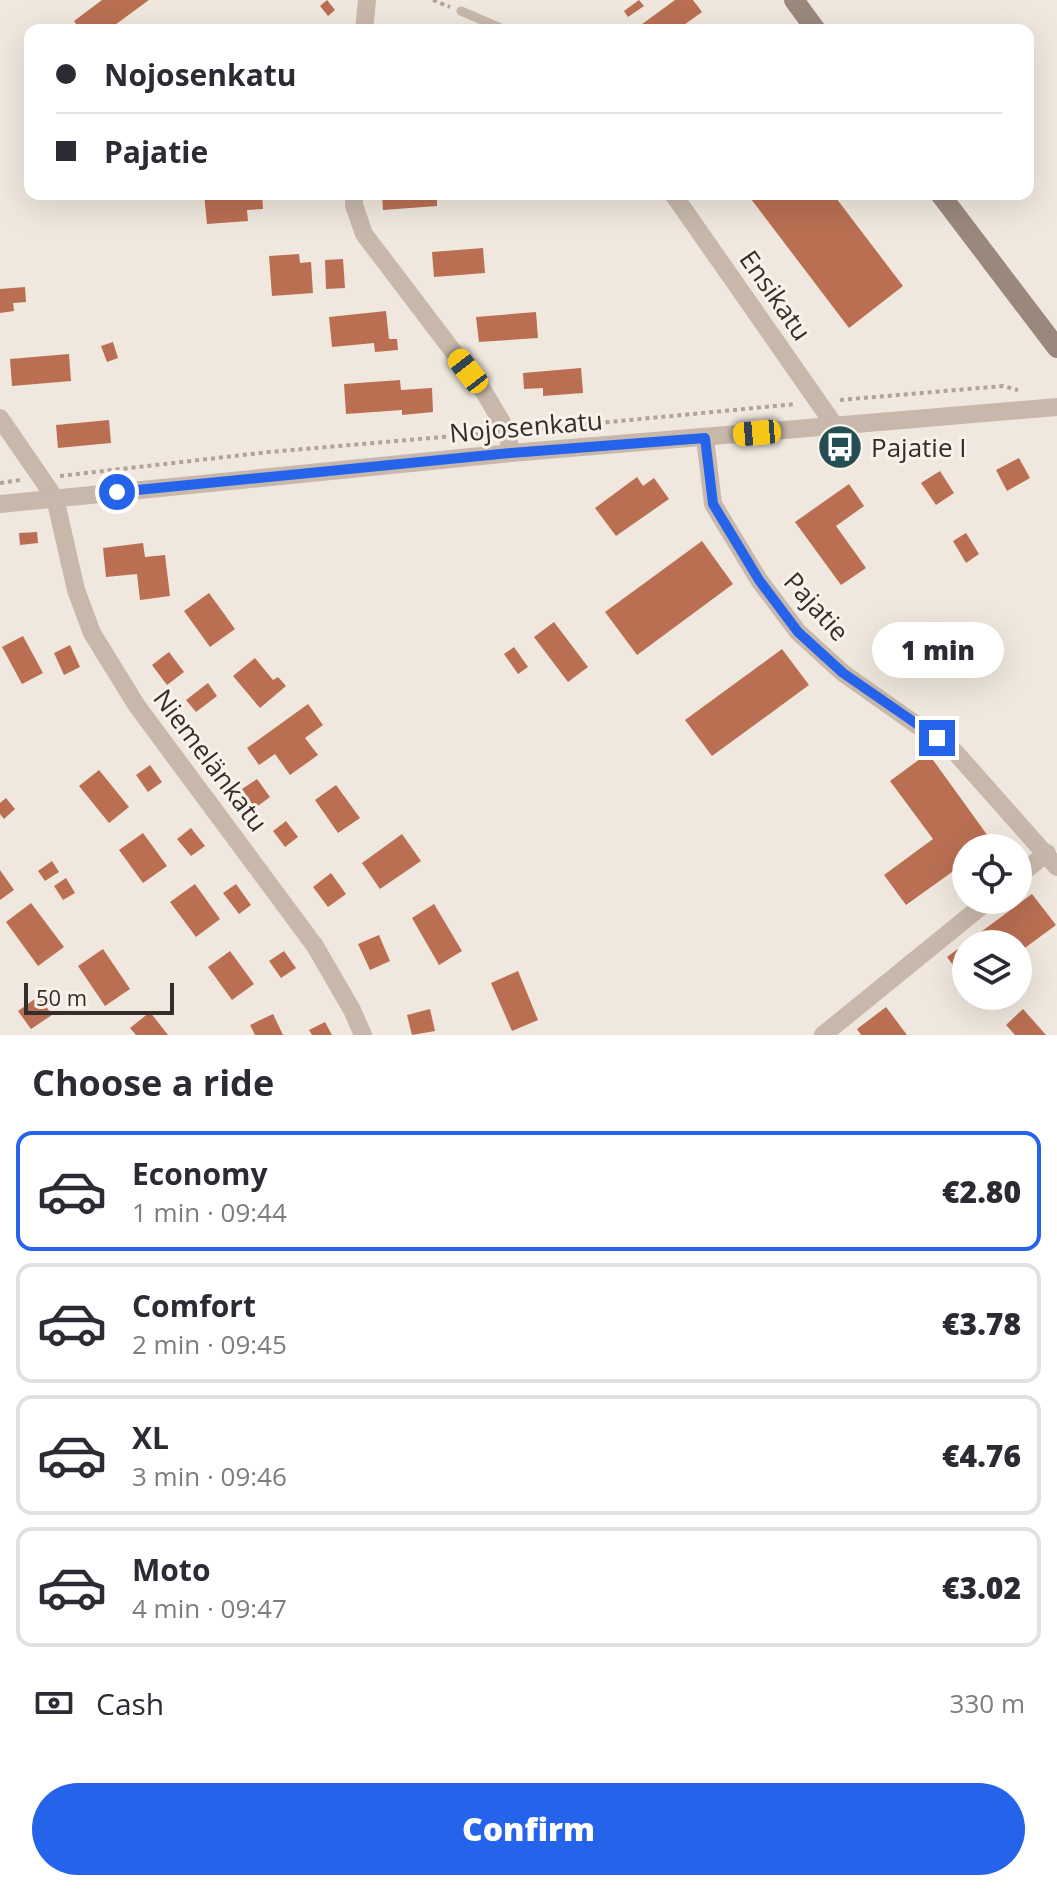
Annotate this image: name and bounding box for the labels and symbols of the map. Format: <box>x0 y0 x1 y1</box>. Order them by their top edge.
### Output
street label: Ensikatu <box>732 243 820 347</box>
car <box>444 345 492 397</box>
street label: Nojosenkatu <box>448 401 604 451</box>
car <box>732 419 782 447</box>
bus stop icon: Pajatie I <box>816 423 864 471</box>
place label: Pajatie I <box>871 429 967 465</box>
route start <box>99 474 135 510</box>
street label: Pajatie <box>776 564 858 648</box>
callout: 1 min <box>871 622 1003 678</box>
street label: Niemelänkatu <box>146 681 276 839</box>
route end <box>919 720 955 756</box>
scale bar <box>24 979 174 1015</box>

